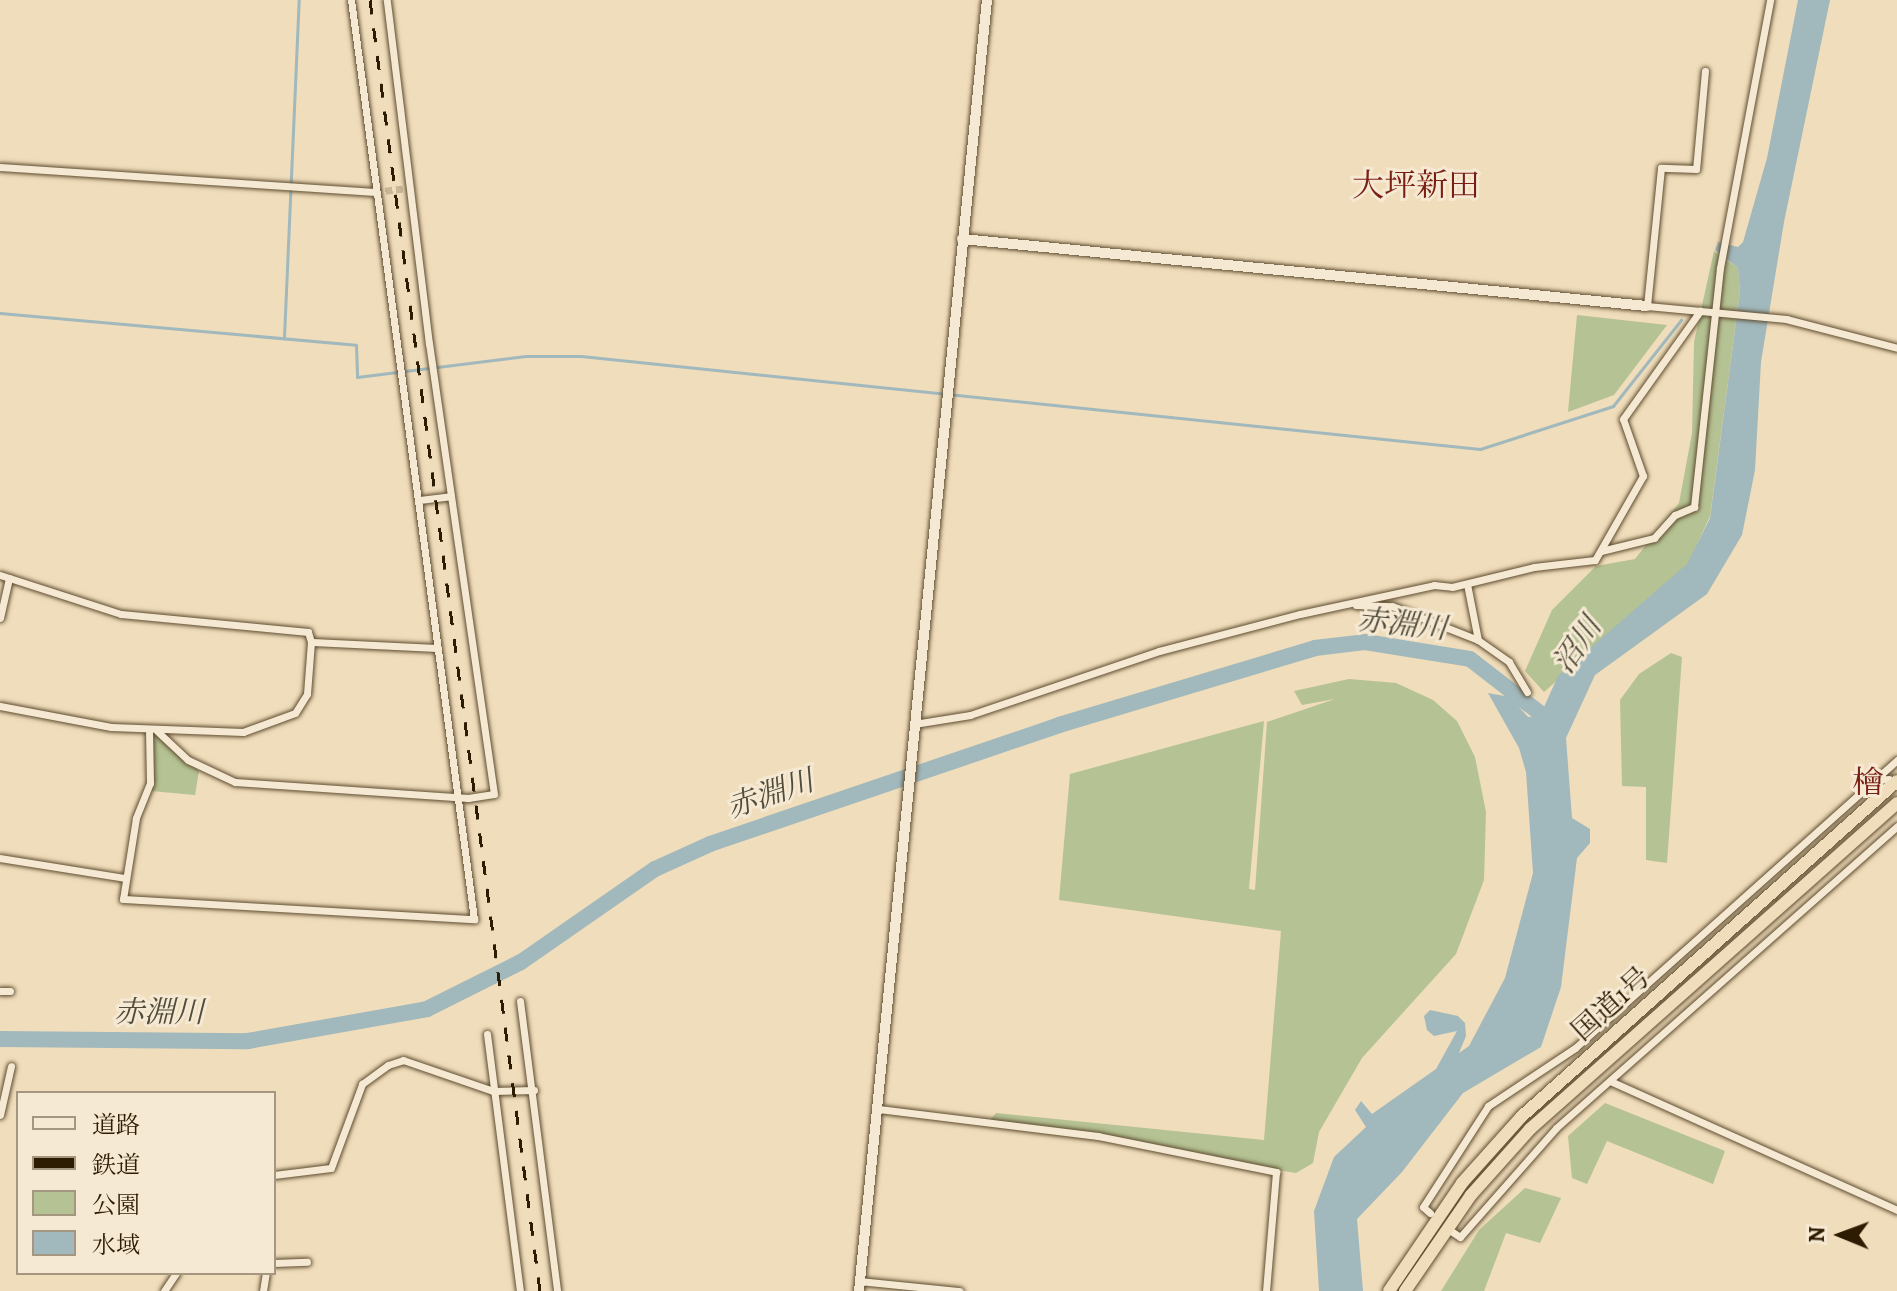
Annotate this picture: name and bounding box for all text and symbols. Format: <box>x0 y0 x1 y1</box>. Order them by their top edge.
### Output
district label: 大坪新田 <box>1352 166 1480 204</box>
water label: 赤淵川 <box>1355 601 1449 647</box>
water label: 沼川 <box>1545 610 1609 680</box>
water label: 赤淵川 <box>722 762 818 826</box>
district label: 檜 <box>1852 763 1884 801</box>
street label: 国道1号 <box>1565 960 1657 1048</box>
water label: 赤淵川 <box>114 994 204 1030</box>
legend <box>16 1091 276 1275</box>
text: 道路 <box>92 1109 140 1141</box>
text: 鉄道 <box>92 1149 140 1181</box>
text: 公園 <box>92 1189 140 1221</box>
north arrow <box>1801 1195 1881 1275</box>
text: N <box>1802 1226 1832 1243</box>
text: 水域 <box>92 1229 140 1261</box>

